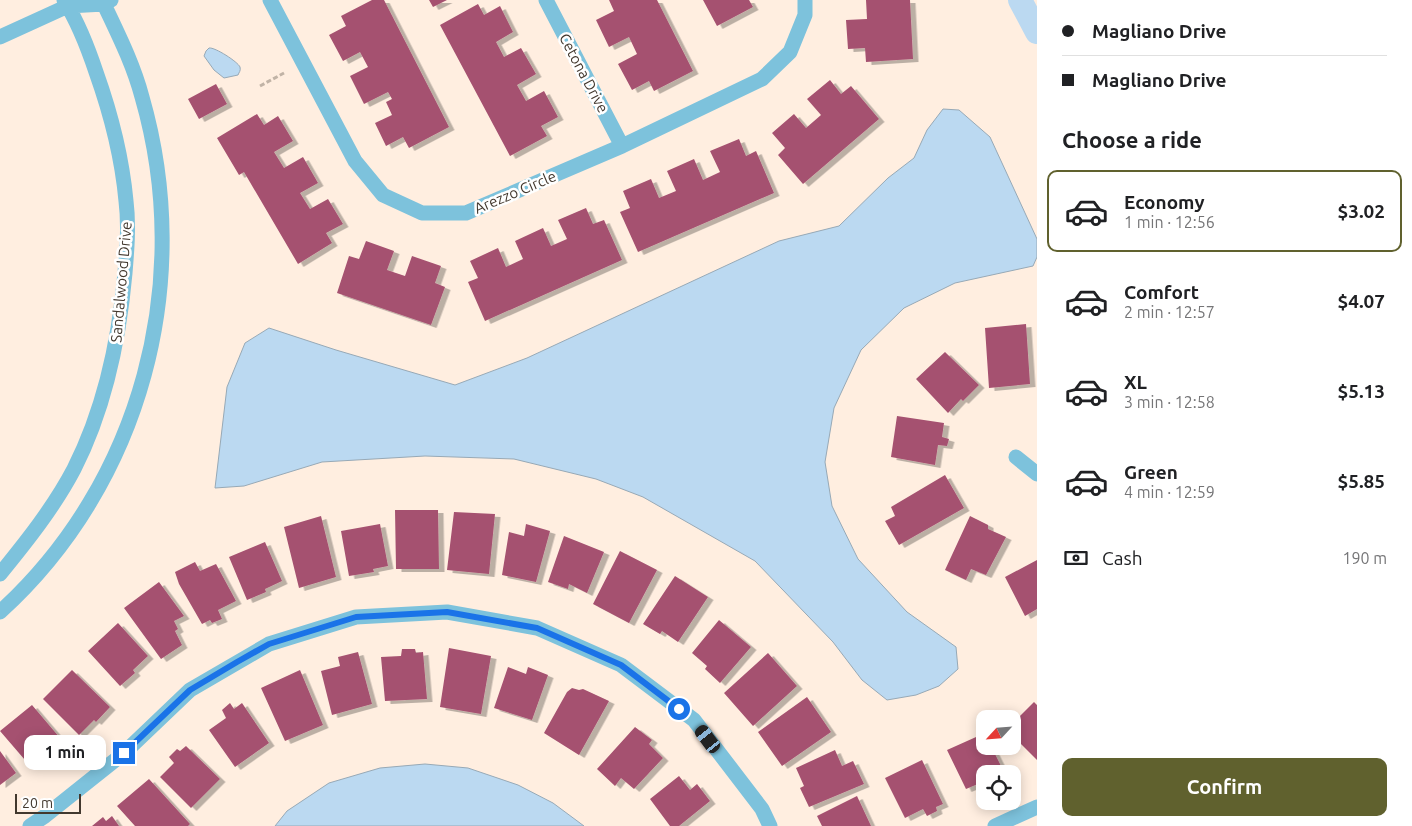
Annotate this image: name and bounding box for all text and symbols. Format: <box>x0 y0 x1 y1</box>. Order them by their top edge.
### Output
text: Magliano Drive <box>1092 20 1226 42</box>
street label: Cetona Drive <box>556 30 612 116</box>
text: Magliano Drive <box>1092 69 1226 91</box>
text: Choose a ride <box>1062 127 1202 152</box>
street label: Arezzo Circle <box>472 167 558 217</box>
icon: car <box>1064 189 1109 234</box>
text: Economy <box>1124 191 1205 213</box>
text: $3.02 <box>1337 200 1385 222</box>
text: 1 min · 12:56 <box>1124 213 1215 231</box>
street label: Sandalwood Drive <box>107 221 135 343</box>
icon: car <box>1064 279 1109 324</box>
text: Comfort <box>1124 281 1199 303</box>
text: $4.07 <box>1337 290 1385 312</box>
text: 2 min · 12:57 <box>1124 303 1215 321</box>
icon: car <box>1064 369 1109 414</box>
text: XL <box>1124 371 1147 393</box>
text: $5.13 <box>1337 380 1385 402</box>
text: 3 min · 12:58 <box>1124 393 1215 411</box>
icon: car <box>1064 459 1109 504</box>
text: Green <box>1124 461 1178 483</box>
text: $5.85 <box>1337 470 1385 492</box>
text: 4 min · 12:59 <box>1124 483 1215 501</box>
icon: cash <box>1062 544 1090 572</box>
text: Cash <box>1102 547 1143 569</box>
text: 190 m <box>1342 549 1387 567</box>
route start <box>668 698 690 720</box>
north arrow <box>976 710 1021 755</box>
map controls <box>976 710 1021 810</box>
car <box>692 723 723 755</box>
callout: 1 min <box>24 736 106 770</box>
route end <box>113 742 135 764</box>
text: 1 min <box>45 743 85 761</box>
button: Confirm <box>1062 758 1387 816</box>
button: locate <box>976 765 1021 810</box>
scale bar <box>15 791 81 814</box>
text: 20 m <box>22 795 53 811</box>

